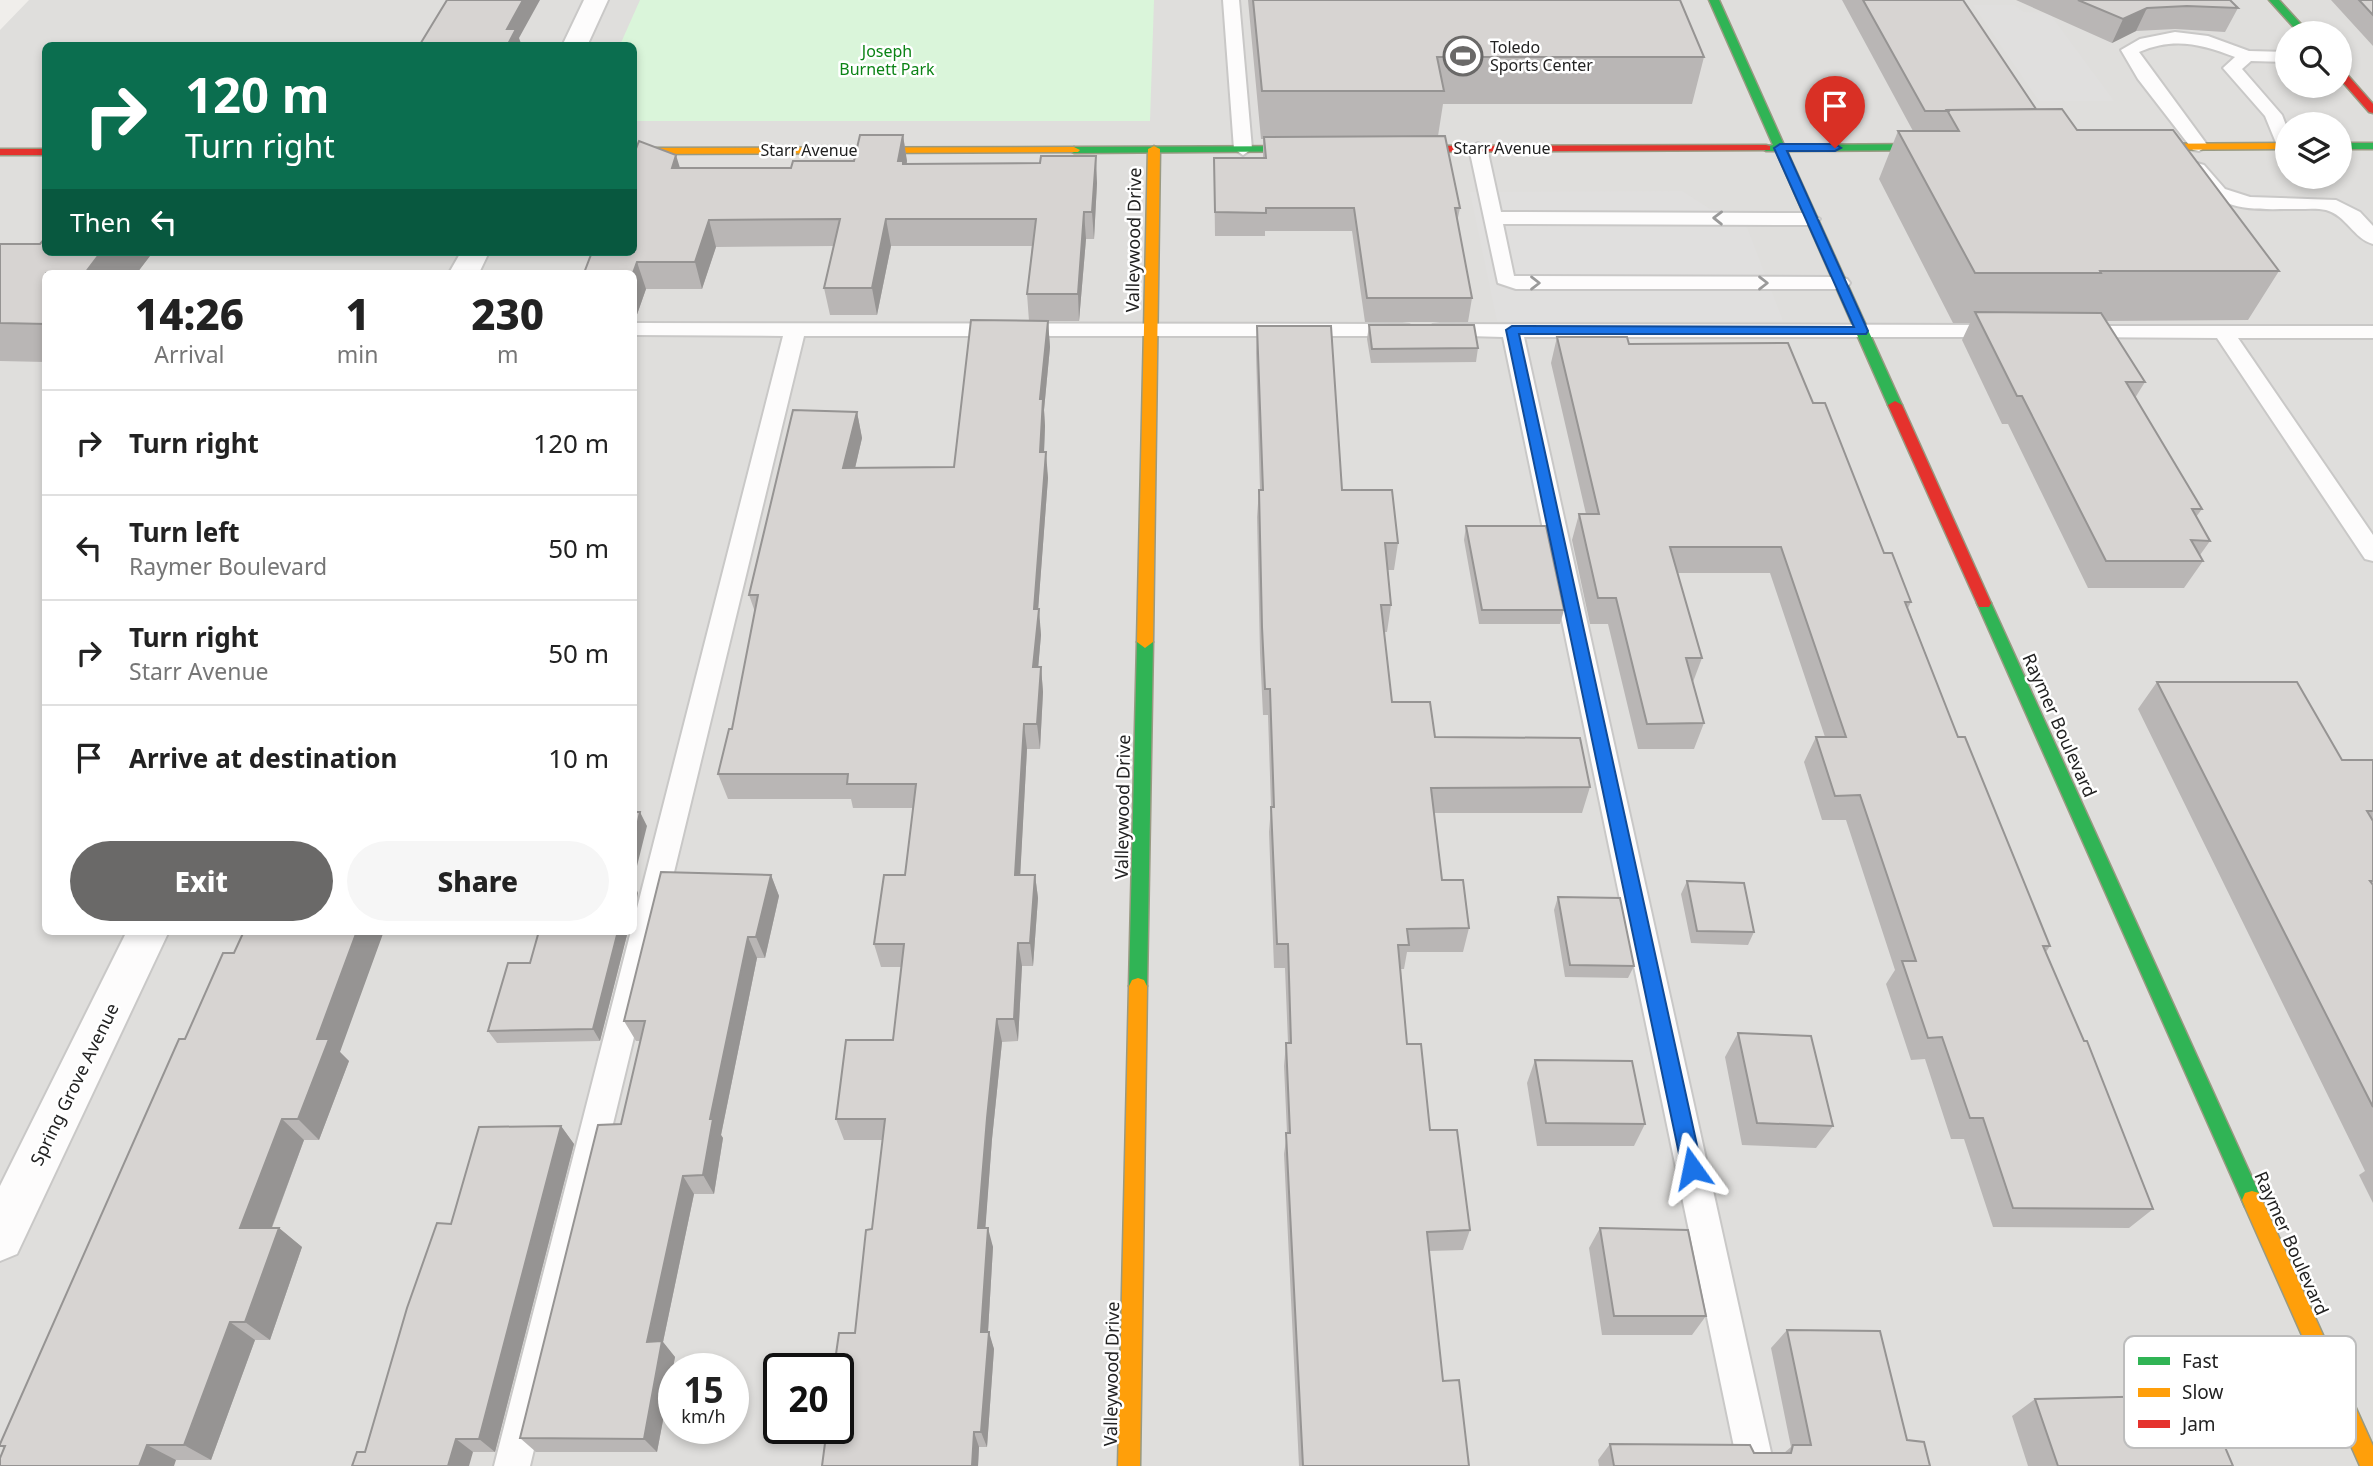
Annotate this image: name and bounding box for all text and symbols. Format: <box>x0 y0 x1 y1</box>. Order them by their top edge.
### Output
map controls <box>2275 21 2352 189</box>
button: search <box>2275 21 2352 98</box>
sports icon: Toledo Sports Center <box>1442 35 1484 77</box>
place label: Toledo Sports Center <box>1490 36 1593 76</box>
park label: Joseph Burnett Park <box>839 40 935 80</box>
text: 120 m <box>185 61 330 127</box>
icon: right <box>70 70 161 161</box>
pin <box>1805 76 1865 148</box>
icon: arrive <box>1816 87 1854 125</box>
button: layers <box>2275 112 2352 189</box>
text: Turn right <box>185 124 335 167</box>
street label: Starr Avenue <box>1453 137 1551 159</box>
street label: Starr Avenue <box>760 139 858 161</box>
street label: Valleywood Drive <box>1120 167 1146 313</box>
icon: left <box>145 203 183 241</box>
text: Then <box>70 204 131 240</box>
one-way arrow <box>1712 210 1722 226</box>
one-way arrow <box>1530 275 1541 291</box>
one-way arrow <box>1758 275 1768 291</box>
text: 14:26 <box>135 285 244 342</box>
text: 1 <box>345 285 370 342</box>
text: 230 <box>471 285 544 342</box>
text: Arrival <box>154 338 224 370</box>
text: min <box>337 338 378 370</box>
text: m <box>497 338 518 370</box>
icon: right <box>70 424 108 462</box>
text: Turn right <box>129 425 259 461</box>
text: 120 m <box>533 425 609 461</box>
text: Turn left <box>129 514 240 550</box>
icon: left <box>70 529 108 567</box>
text: 50 m <box>548 530 609 566</box>
text: Raymer Boulevard <box>129 550 327 582</box>
text: Turn right <box>129 619 259 655</box>
icon: right <box>70 634 108 672</box>
text: 50 m <box>548 635 609 671</box>
street label: Raymer Boulevard <box>2017 649 2103 801</box>
text: Starr Avenue <box>129 655 269 687</box>
street label: Valleywood Drive <box>1109 734 1135 880</box>
icon: arrive <box>70 739 108 777</box>
text: Arrive at destination <box>129 740 398 776</box>
text: 10 m <box>548 740 609 776</box>
button: Exit <box>70 841 333 921</box>
button: Share <box>347 841 609 921</box>
street label: Spring Grove Avenue <box>24 999 124 1169</box>
position arrow <box>1655 1131 1729 1205</box>
street label: Raymer Boulevard <box>2249 1167 2335 1319</box>
street label: Valleywood Drive <box>1098 1301 1124 1447</box>
legend <box>2124 1336 2356 1448</box>
text: Fast <box>2182 1348 2219 1374</box>
speed limit sign: 20 <box>763 1353 854 1444</box>
text: 15 <box>683 1366 724 1413</box>
text: Slow <box>2182 1379 2223 1405</box>
text: km/h <box>681 1404 726 1428</box>
text: Jam <box>2180 1411 2216 1437</box>

